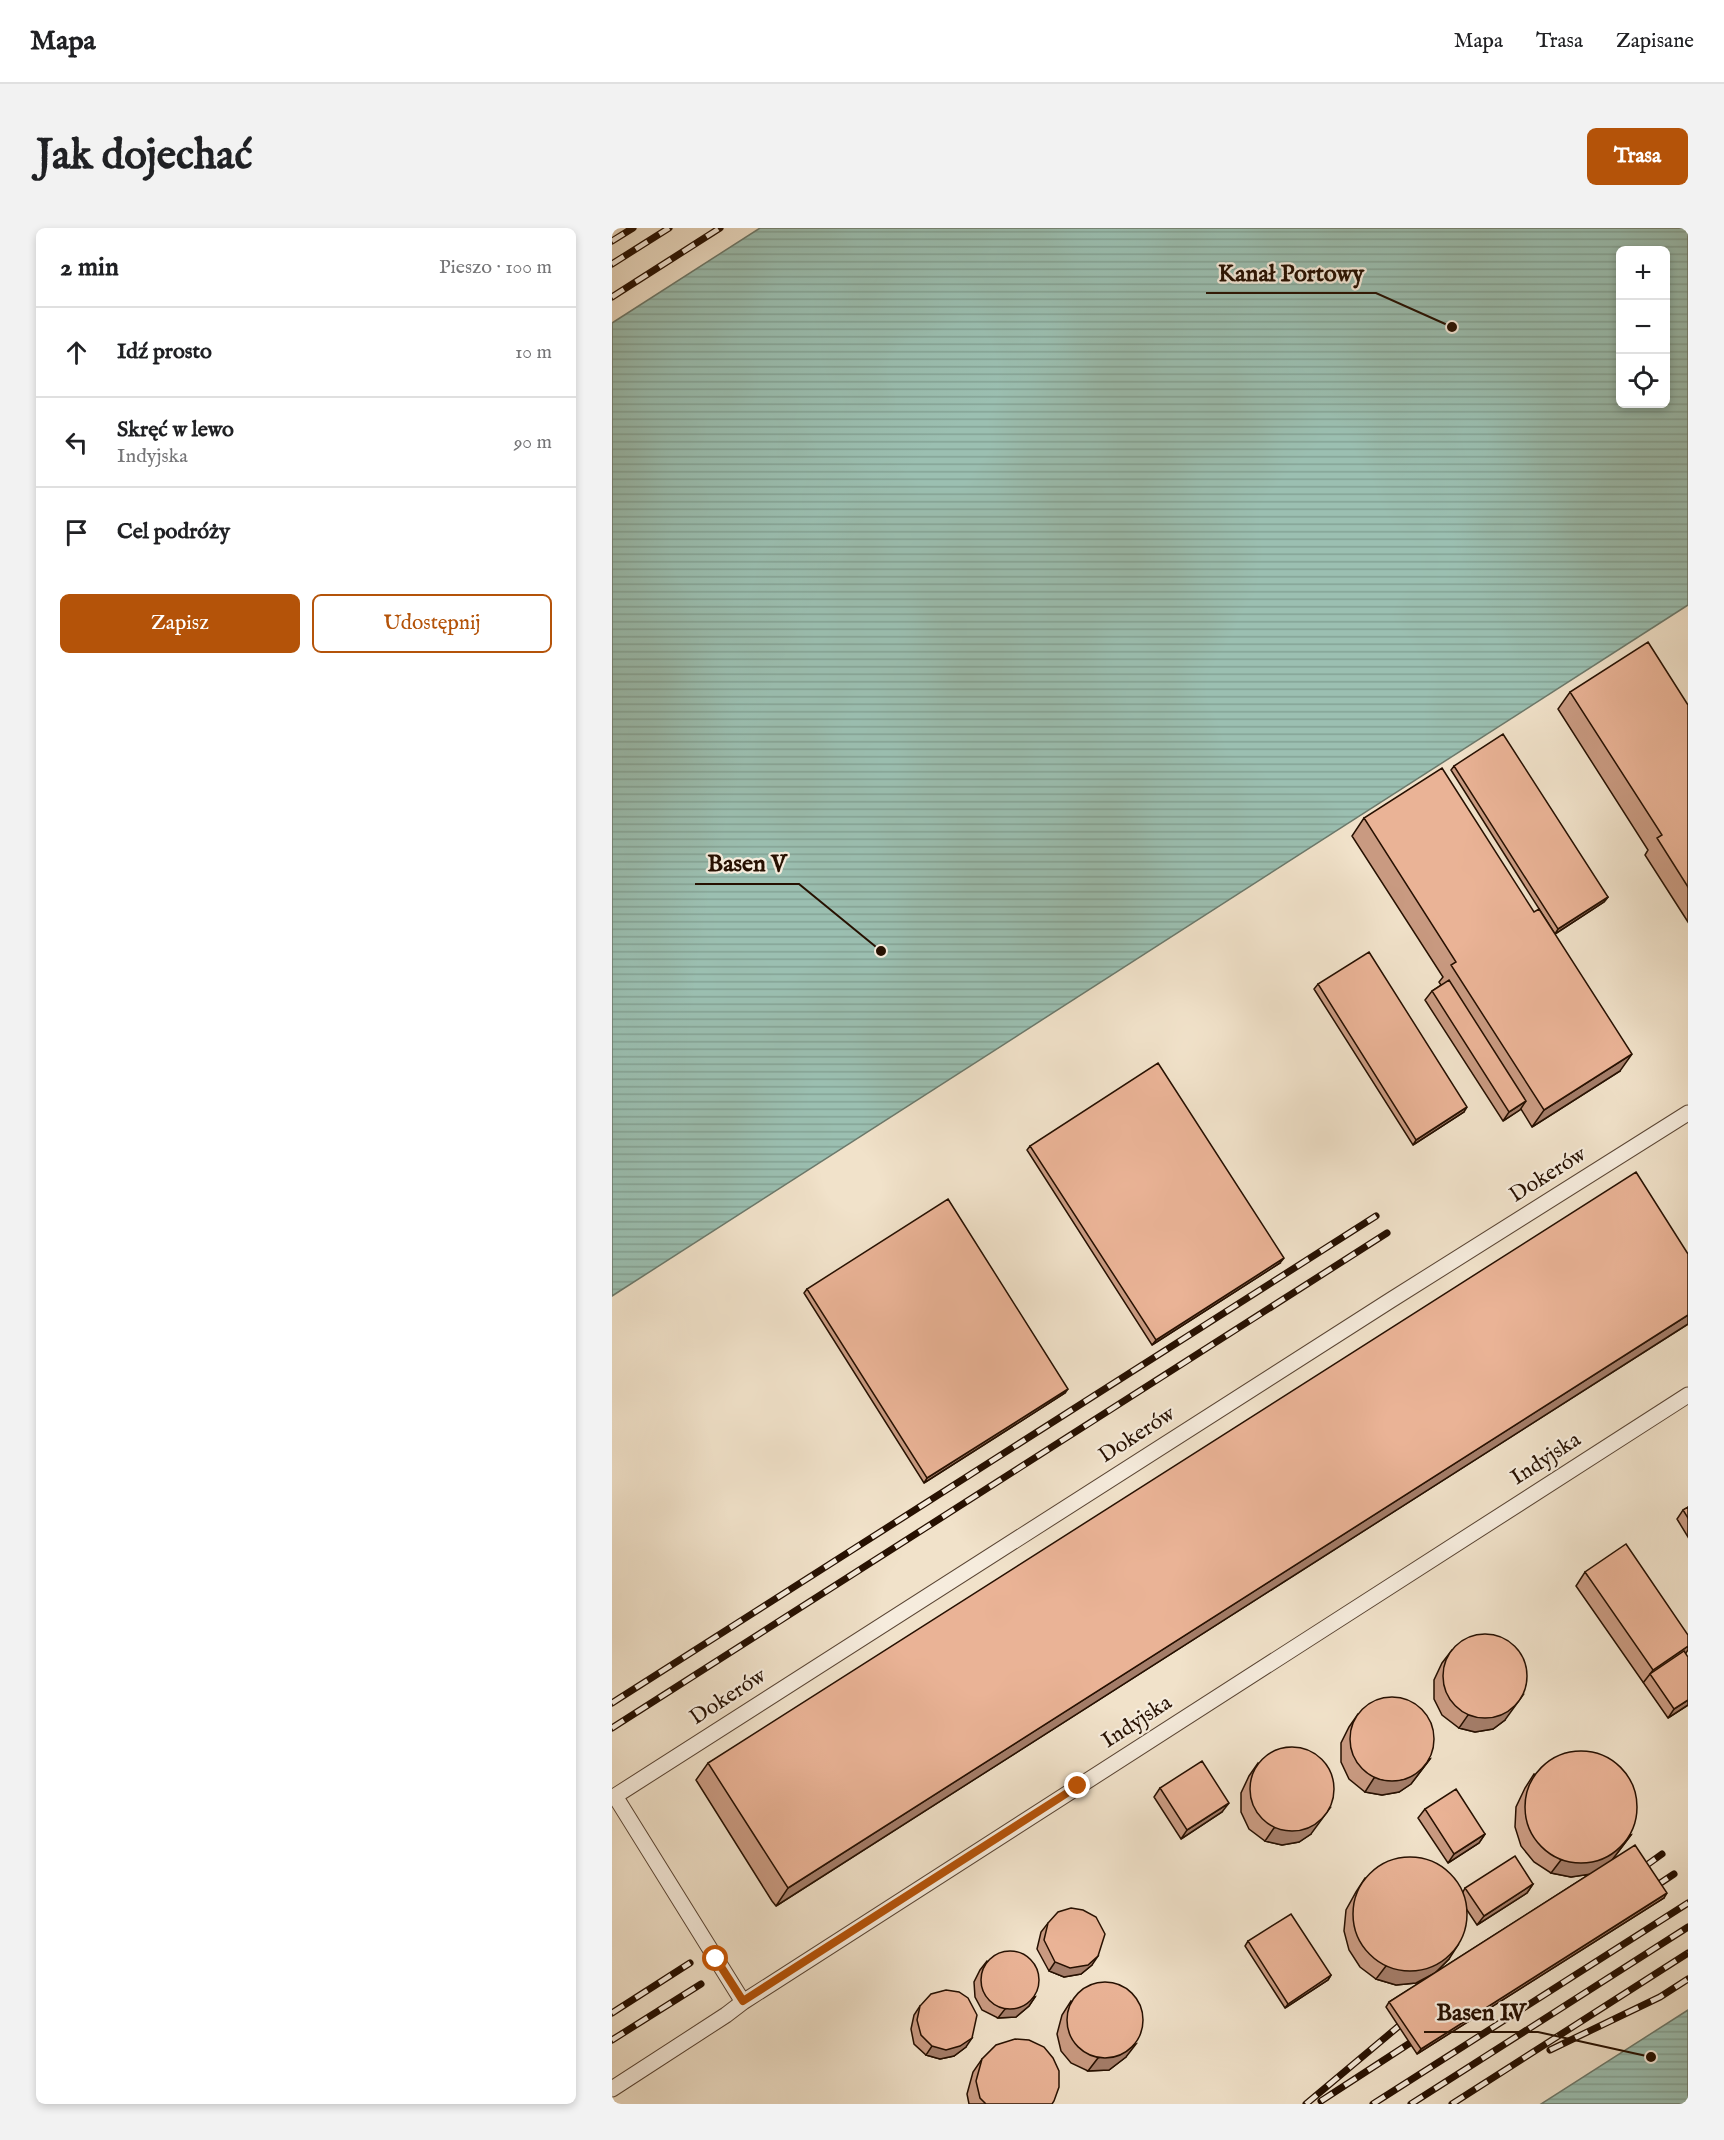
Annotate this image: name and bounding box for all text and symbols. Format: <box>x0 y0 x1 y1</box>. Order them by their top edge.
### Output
text: Mapa <box>30 24 96 59</box>
text: Mapa <box>1454 28 1503 55</box>
text: Trasa <box>1536 28 1583 55</box>
text: Zapisane <box>1616 28 1694 55</box>
button: Trasa <box>1587 128 1688 185</box>
text: Jak dojechać <box>36 130 253 183</box>
map controls <box>1616 246 1670 408</box>
button: + <box>1616 246 1670 300</box>
text: 2 min <box>60 251 119 284</box>
callout: Kanał Portowy <box>1206 251 1376 293</box>
text: Pieszo · 100 m <box>439 255 552 280</box>
text: Kanał Portowy <box>1218 259 1365 290</box>
button: − <box>1616 300 1670 354</box>
icon: ahead <box>60 336 93 369</box>
text: Idź prosto <box>117 338 212 366</box>
text: 10 m <box>515 340 552 365</box>
button: locate <box>1616 354 1670 408</box>
text: Skręć w lewo <box>117 416 234 444</box>
icon: left <box>60 426 93 459</box>
text: 90 m <box>514 430 552 455</box>
text: Indyjska <box>117 444 188 469</box>
icon: arrive <box>60 516 93 549</box>
text: Cel podróży <box>117 518 230 546</box>
button: Zapisz <box>60 594 300 653</box>
button: Udostępnij <box>312 594 552 653</box>
callout: Basen V <box>695 842 799 884</box>
text: Basen V <box>707 849 788 880</box>
street label: Dokerów <box>1504 1140 1592 1209</box>
street label: Dokerów <box>1094 1400 1181 1470</box>
street label: Indyjska <box>1506 1426 1587 1492</box>
street label: Dokerów <box>685 1662 772 1732</box>
street label: Indyjska <box>1097 1689 1178 1755</box>
route end <box>1064 1772 1090 1798</box>
route start <box>702 1945 728 1971</box>
callout: Basen IV <box>1424 1990 1538 2032</box>
text: Basen IV <box>1436 1998 1527 2029</box>

